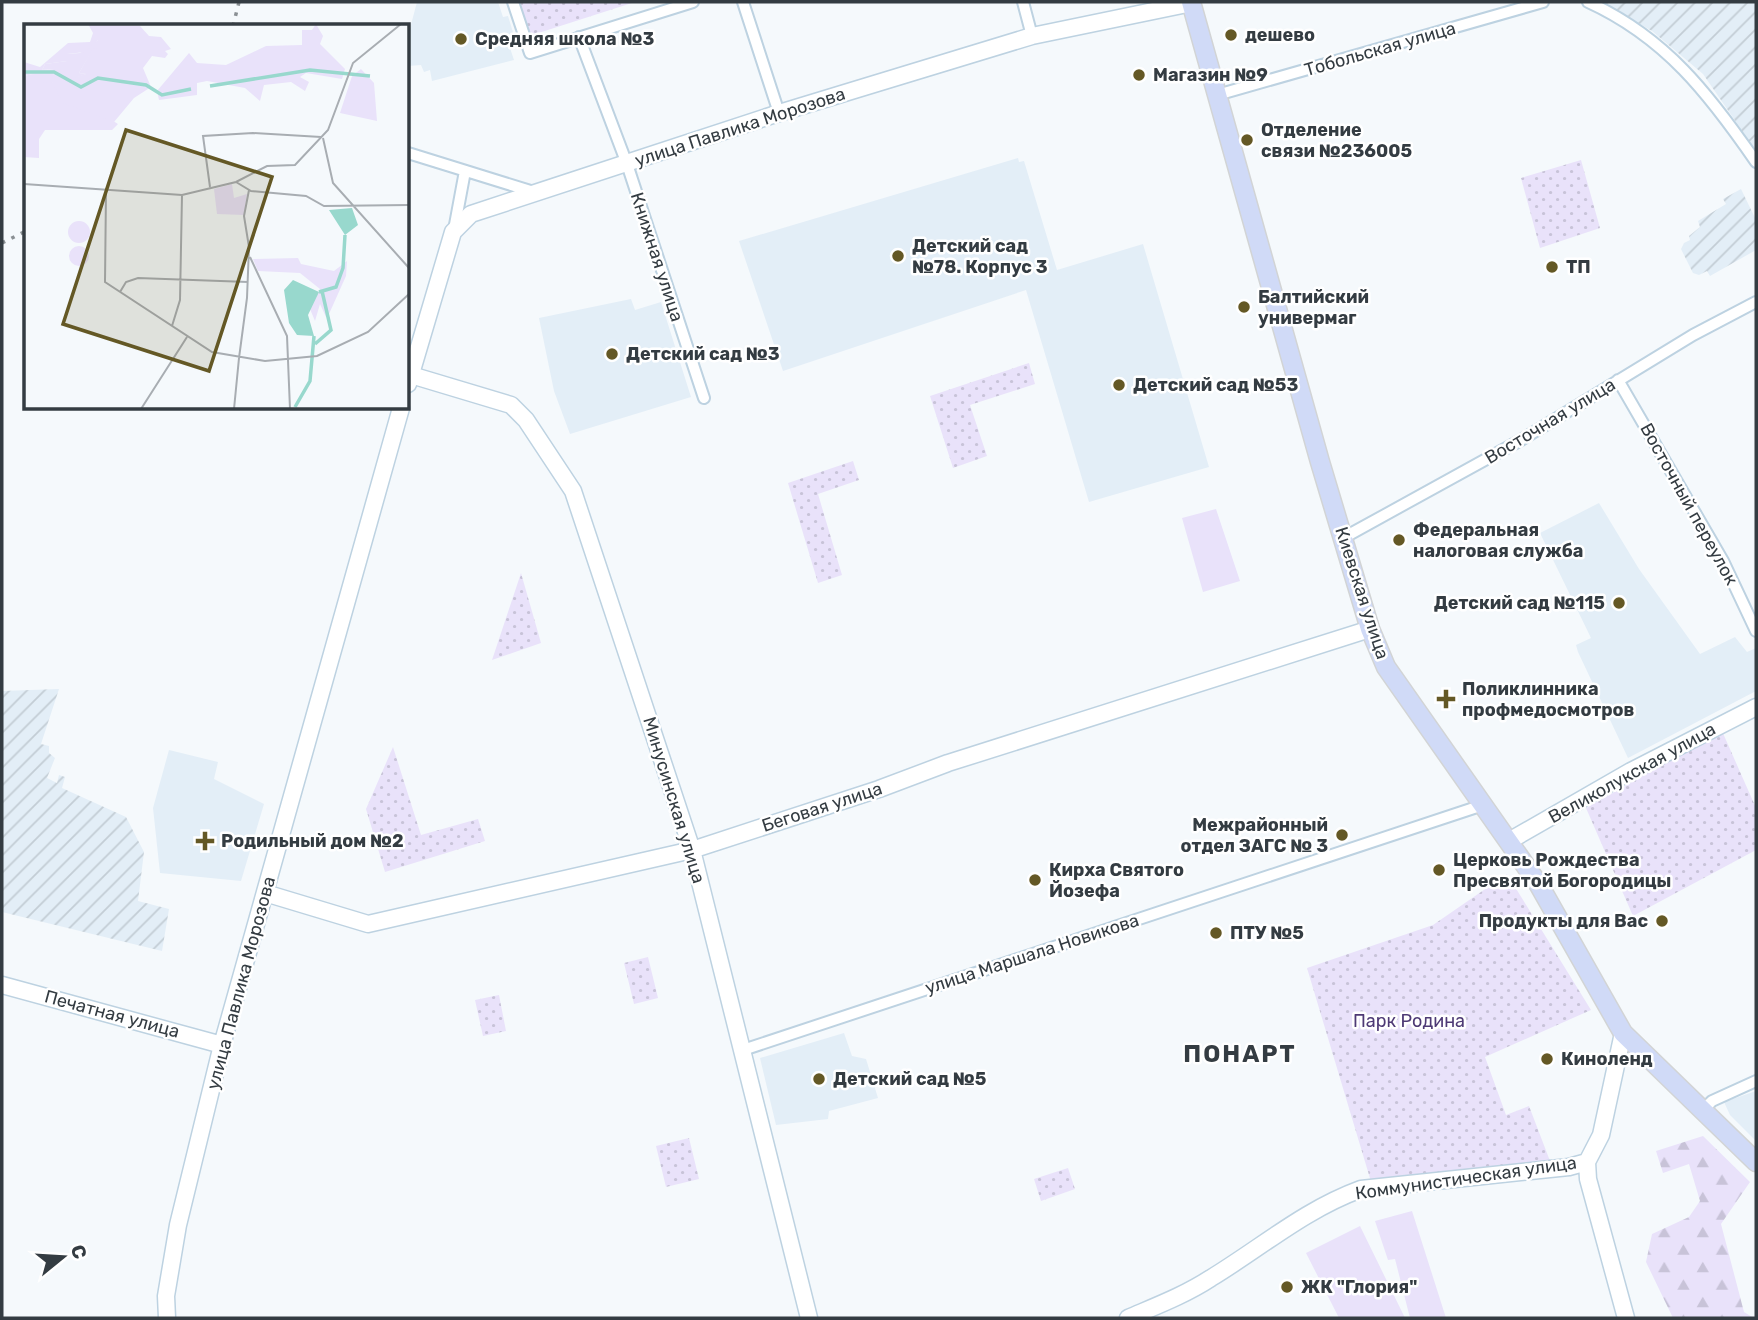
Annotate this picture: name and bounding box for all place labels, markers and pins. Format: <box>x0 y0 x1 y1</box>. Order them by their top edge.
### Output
place label: дешево <box>1245 24 1315 46</box>
marker: дешево <box>1223 27 1239 43</box>
place label: Средняя школа №3 <box>475 28 655 50</box>
marker: Средняя школа №3 <box>453 31 469 47</box>
place label: Магазин №9 <box>1153 64 1268 86</box>
marker: Магазин №9 <box>1131 67 1147 83</box>
place label: Отделение связи №236005 <box>1261 119 1412 162</box>
marker: Отделение связи №236005 <box>1239 132 1255 148</box>
place label: Детский сад №78. Корпус 3 <box>912 235 1048 278</box>
marker: Детский сад №78. Корпус 3 <box>890 248 906 264</box>
place label: ТП <box>1566 256 1591 278</box>
marker: ТП <box>1544 259 1560 275</box>
place label: Балтийский универмаг <box>1258 286 1369 329</box>
marker: Балтийский универмаг <box>1236 299 1252 315</box>
place label: Детский сад №3 <box>626 343 780 365</box>
marker: Детский сад №3 <box>604 346 620 362</box>
place label: Детский сад №53 <box>1133 374 1298 396</box>
marker: Детский сад №53 <box>1111 377 1127 393</box>
place label: Федеральная налоговая служба <box>1413 519 1583 562</box>
marker: Федеральная налоговая служба <box>1391 532 1407 548</box>
place label: Детский сад №115 <box>1434 592 1605 614</box>
marker: Детский сад №115 <box>1611 595 1627 611</box>
place label: Поликлинника профмедосмотров <box>1462 678 1635 721</box>
marker: Поликлинника профмедосмотров <box>1436 689 1456 709</box>
place label: Межрайонный отдел ЗАГС № 3 <box>1181 814 1328 857</box>
marker: Межрайонный отдел ЗАГС № 3 <box>1334 827 1350 843</box>
place label: Родильный дом №2 <box>221 830 404 852</box>
marker: Родильный дом №2 <box>195 831 215 851</box>
place label: Церковь Рождества Пресвятой Богородицы <box>1453 849 1671 892</box>
place label: Кирха Святого Йозефа <box>1049 859 1184 902</box>
marker: Церковь Рождества Пресвятой Богородицы <box>1431 862 1447 878</box>
marker: Кирха Святого Йозефа <box>1027 872 1043 888</box>
place label: Продукты для Вас <box>1479 910 1648 932</box>
marker: Продукты для Вас <box>1654 913 1670 929</box>
place label: ПТУ №5 <box>1230 922 1304 944</box>
marker: ПТУ №5 <box>1208 925 1224 941</box>
place label: Киноленд <box>1561 1048 1653 1070</box>
marker: Киноленд <box>1539 1051 1555 1067</box>
place label: Детский сад №5 <box>833 1068 986 1090</box>
marker: Детский сад №5 <box>811 1071 827 1087</box>
place label: ЖК "Глория" <box>1301 1276 1417 1298</box>
marker: ЖК "Глория" <box>1279 1279 1295 1295</box>

